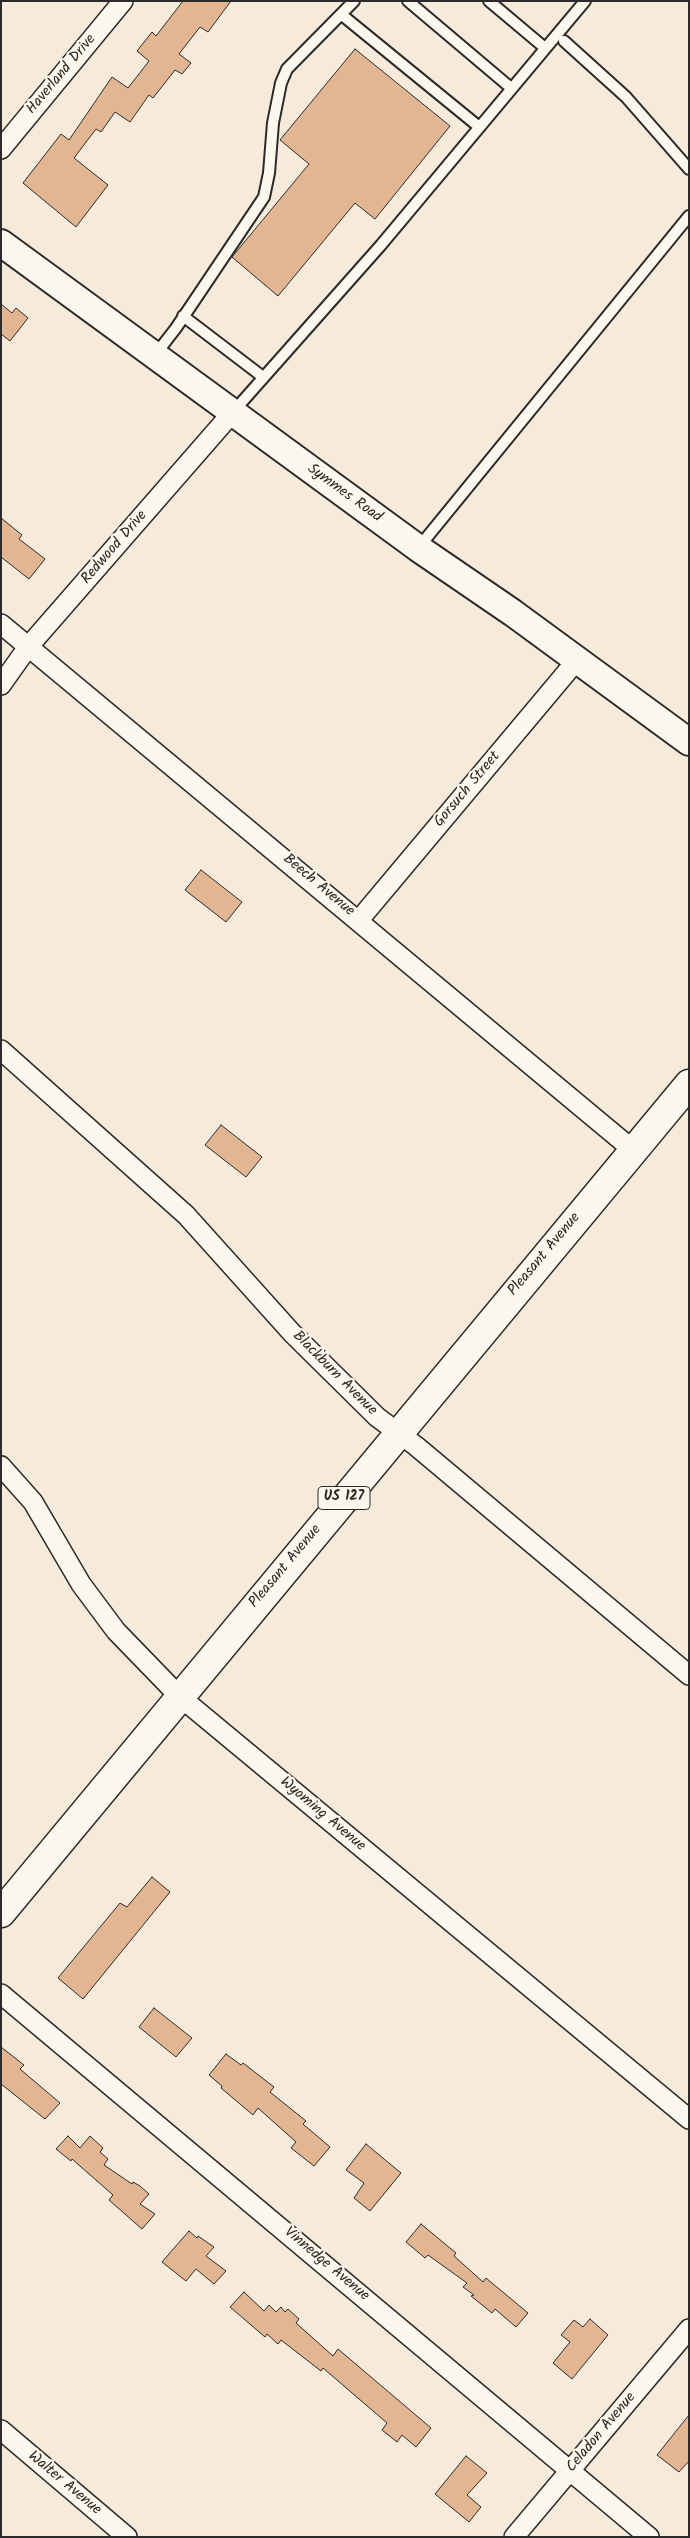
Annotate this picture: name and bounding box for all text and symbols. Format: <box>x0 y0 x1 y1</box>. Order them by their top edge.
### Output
street label: Haverland Drive <box>23 31 101 119</box>
street label: Symmes Road <box>303 461 385 527</box>
street label: Redwood Drive <box>78 508 152 588</box>
street label: Gorsuch Street <box>431 748 505 832</box>
street label: Beech Avenue <box>279 851 357 921</box>
street label: Pleasant Avenue <box>505 1210 585 1300</box>
street label: Blackburn Avenue <box>288 1328 380 1420</box>
road number: US 127 <box>318 1486 370 1510</box>
street label: Pleasant Avenue <box>246 1522 326 1612</box>
street label: Wyoming Avenue <box>275 1774 369 1856</box>
street label: Vinnedge Avenue <box>280 2224 372 2306</box>
street label: Celadon Avenue <box>563 2389 641 2477</box>
street label: Walter Avenue <box>24 2448 104 2520</box>

